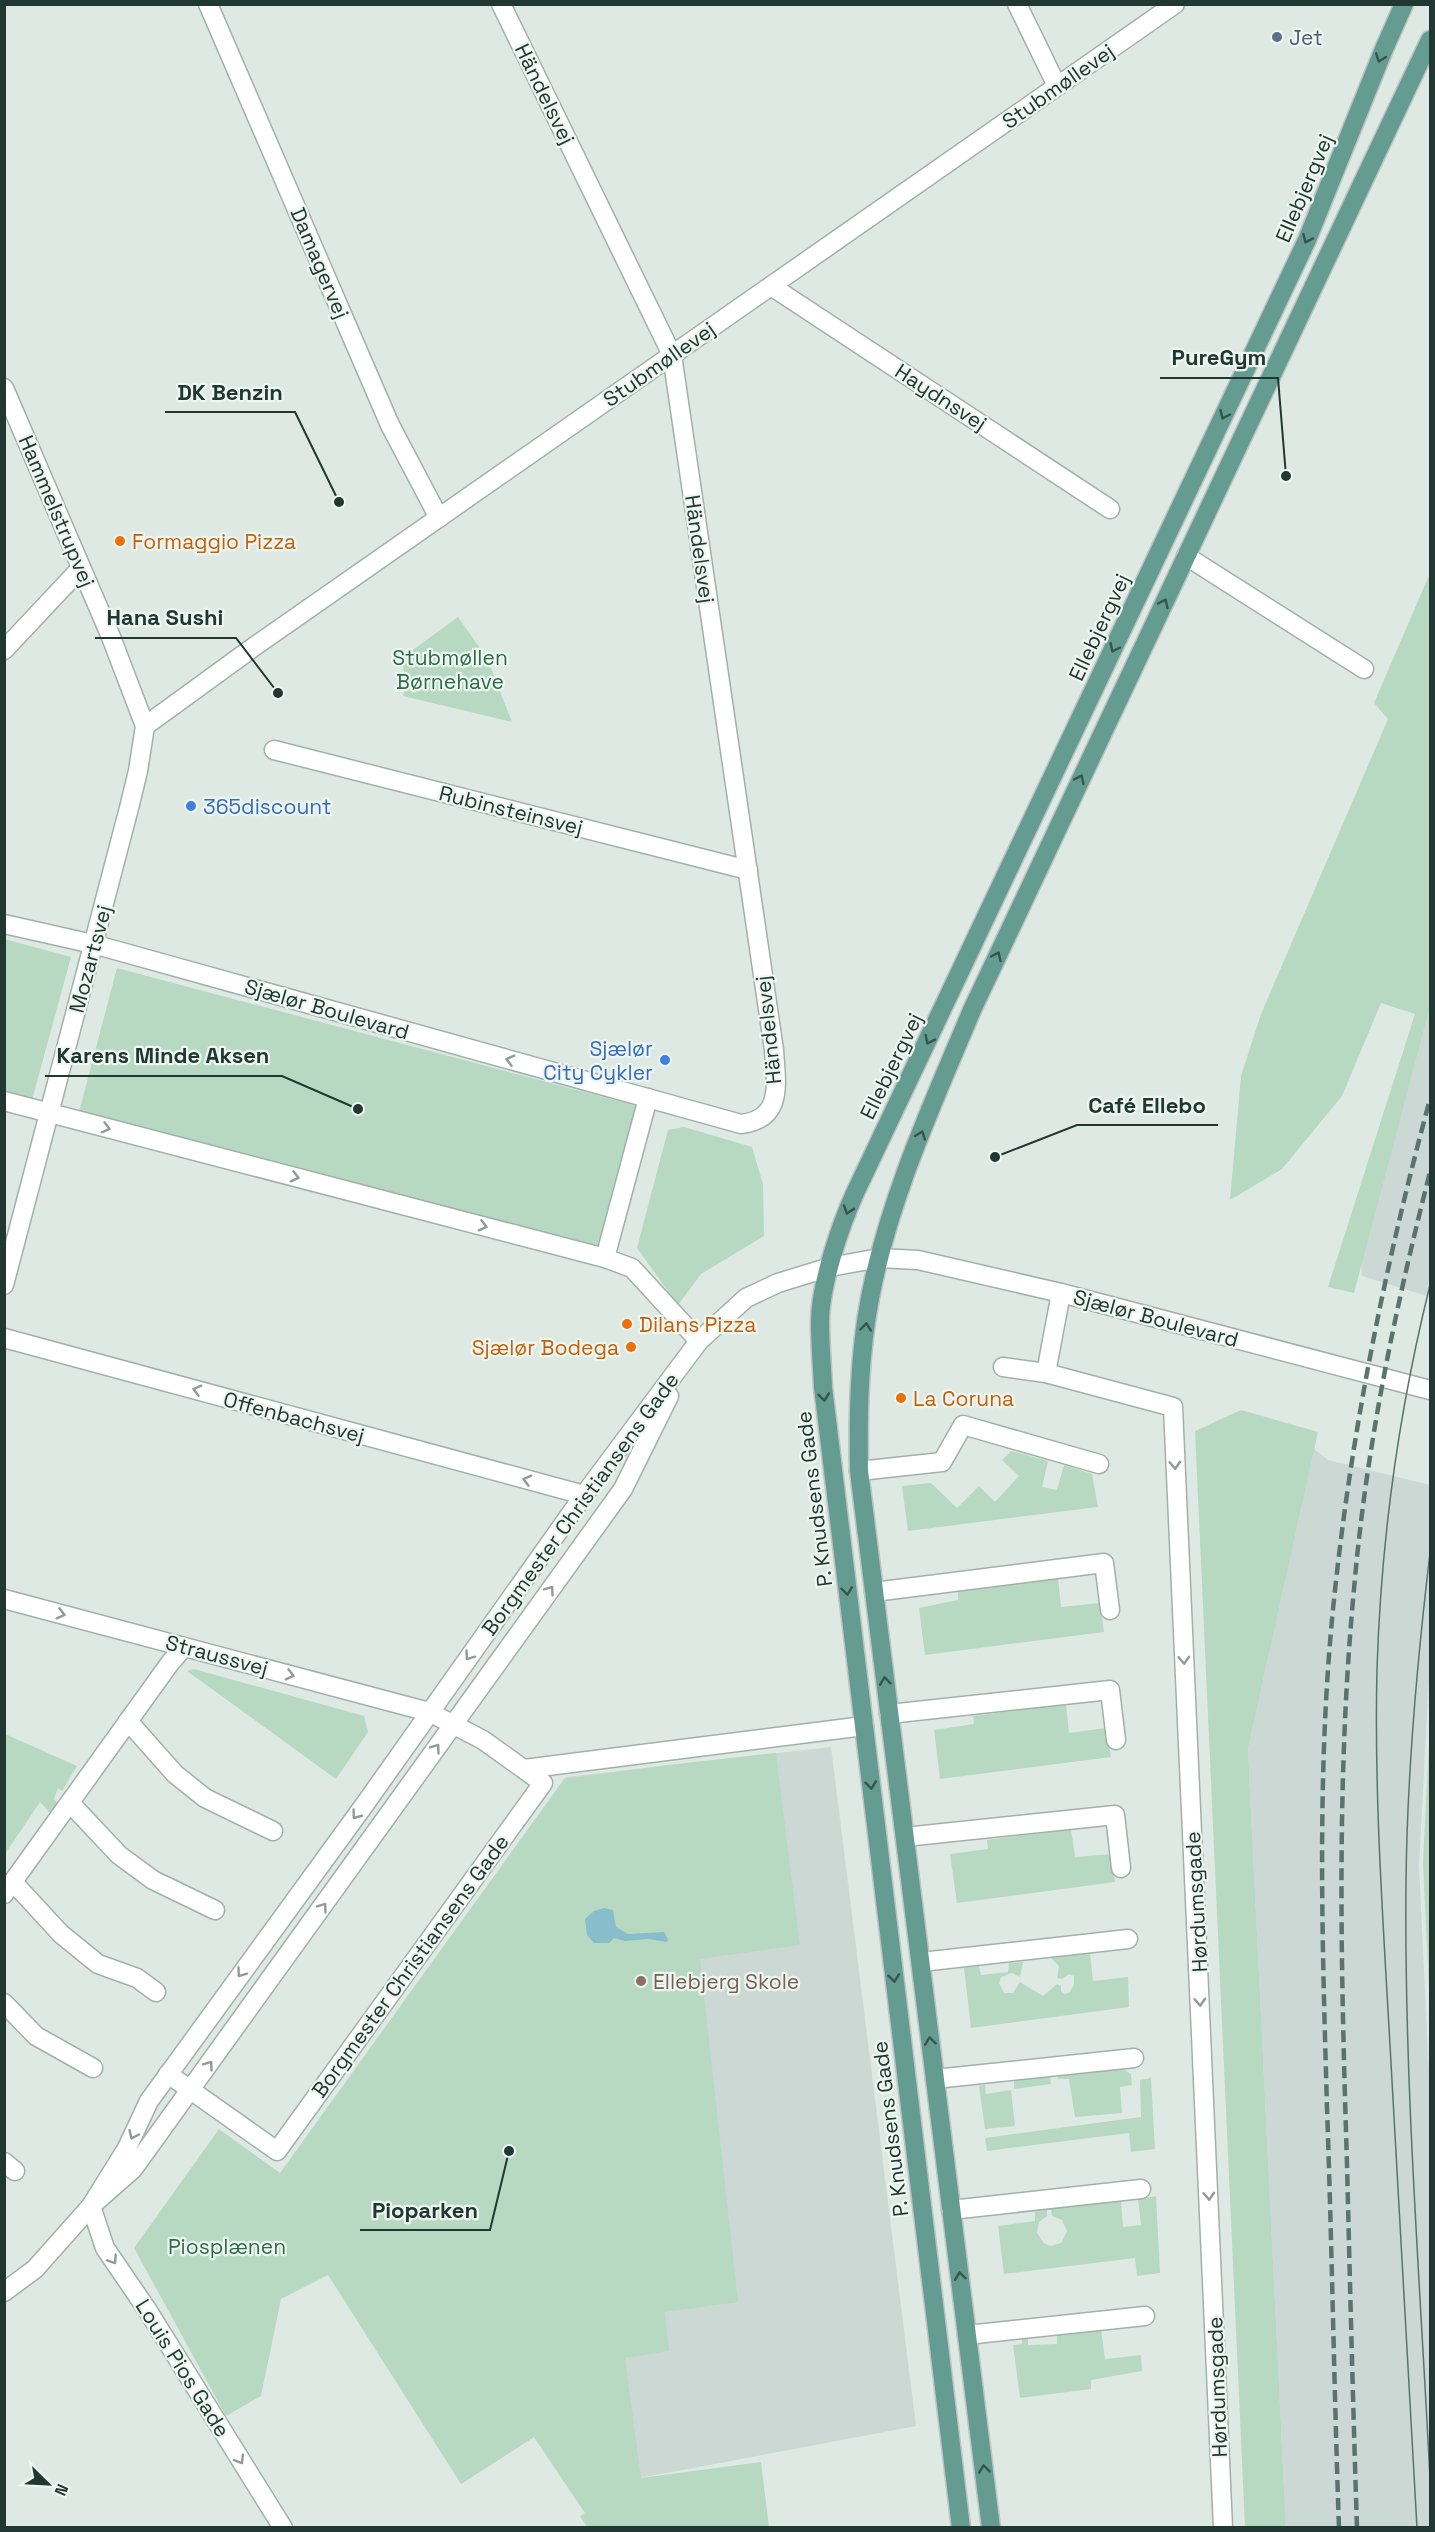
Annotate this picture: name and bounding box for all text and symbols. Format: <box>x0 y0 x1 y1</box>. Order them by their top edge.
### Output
place label: Jet <box>1289 24 1323 51</box>
marker: Jet <box>1270 30 1284 44</box>
street label: Stubmøllevej <box>997 37 1119 135</box>
street label: Händelsvej <box>509 39 581 149</box>
one-way arrow <box>1375 52 1387 63</box>
street label: Ellebjergvej <box>1269 130 1339 246</box>
street label: Damagervej <box>284 203 356 323</box>
one-way arrow <box>1302 232 1314 243</box>
street label: Stubmøllevej <box>598 315 720 413</box>
callout: PureGym <box>1160 338 1278 378</box>
text: PureGym <box>1172 343 1266 371</box>
street label: Haydnsvej <box>890 357 992 437</box>
callout: DK Benzin <box>165 372 295 412</box>
text: DK Benzin <box>177 378 283 406</box>
one-way arrow <box>1220 409 1232 420</box>
street label: Hammelstrupvej <box>13 431 101 591</box>
street label: Händelsvej <box>679 493 721 605</box>
place label: Formaggio Pizza <box>132 528 296 555</box>
marker: Formaggio Pizza <box>113 534 127 548</box>
street label: Ellebjergvej <box>1062 569 1136 685</box>
callout: Hana Sushi <box>95 598 236 638</box>
one-way arrow <box>1156 598 1168 609</box>
text: Hana Sushi <box>107 603 223 631</box>
one-way arrow <box>1109 642 1121 653</box>
park label: Stubmøllen Børnehave <box>392 644 508 695</box>
one-way arrow <box>1073 775 1085 786</box>
street label: Rubinsteinsvej <box>436 779 586 841</box>
place label: 365discount <box>203 793 331 820</box>
marker: 365discount <box>184 799 198 813</box>
street label: Mozartsvej <box>63 902 117 1016</box>
one-way arrow <box>990 951 1002 962</box>
street label: Sjælør Boulevard <box>242 973 412 1045</box>
street label: Händelsvej <box>749 974 787 1086</box>
street label: Ellebjergvej <box>854 1008 928 1124</box>
one-way arrow <box>924 1034 936 1045</box>
place label: Sjælør City Cykler <box>543 1035 653 1086</box>
callout: Karens Minde Aksen <box>45 1036 282 1076</box>
text: Karens Minde Aksen <box>57 1041 269 1069</box>
marker: Sjælør City Cykler <box>658 1053 672 1067</box>
one-way arrow <box>506 1055 516 1067</box>
callout: Café Ellebo <box>1077 1085 1218 1125</box>
text: Café Ellebo <box>1088 1091 1206 1119</box>
one-way arrow <box>101 1120 111 1133</box>
one-way arrow <box>914 1130 926 1141</box>
one-way arrow <box>289 1170 299 1182</box>
one-way arrow <box>843 1205 856 1215</box>
one-way arrow <box>478 1219 488 1232</box>
street label: Sjælør Boulevard <box>1070 1283 1242 1353</box>
place label: Dilans Pizza <box>639 1311 756 1338</box>
marker: Dilans Pizza <box>620 1317 634 1331</box>
one-way arrow <box>859 1322 872 1331</box>
place label: Sjælør Bodega <box>472 1334 619 1361</box>
marker: Sjælør Bodega <box>624 1340 638 1354</box>
street label: Borgmester Christiansens Gade <box>475 1367 685 1641</box>
one-way arrow <box>192 1385 203 1397</box>
street label: Offenbachsvej <box>221 1385 367 1449</box>
place label: La Coruna <box>913 1385 1014 1412</box>
marker: La Coruna <box>894 1391 908 1405</box>
one-way arrow <box>817 1393 830 1402</box>
street label: P. Knudsens Gade <box>790 1410 838 1588</box>
one-way arrow <box>1169 1461 1182 1470</box>
one-way arrow <box>522 1475 533 1487</box>
one-way arrow <box>543 1585 554 1596</box>
one-way arrow <box>841 1586 853 1595</box>
one-way arrow <box>55 1607 66 1619</box>
street label: Straussvej <box>163 1628 271 1682</box>
one-way arrow <box>465 1650 476 1661</box>
one-way arrow <box>1178 1655 1191 1664</box>
one-way arrow <box>284 1668 295 1680</box>
one-way arrow <box>879 1676 892 1685</box>
one-way arrow <box>429 1743 440 1754</box>
one-way arrow <box>864 1780 877 1789</box>
one-way arrow <box>352 1809 363 1820</box>
street label: Borgmester Christiansens Gade <box>305 1829 515 2103</box>
street label: Hørdumsgade <box>1179 1831 1213 1973</box>
one-way arrow <box>316 1902 327 1913</box>
one-way arrow <box>237 1967 248 1978</box>
place label: Ellebjerg Skole <box>653 1968 799 1995</box>
marker: Ellebjerg Skole <box>634 1974 648 1988</box>
one-way arrow <box>887 1974 900 1983</box>
one-way arrow <box>1194 1997 1207 2006</box>
one-way arrow <box>925 2036 937 2045</box>
street label: P. Knudsens Gade <box>866 2040 914 2218</box>
one-way arrow <box>202 2060 213 2071</box>
one-way arrow <box>129 2128 141 2139</box>
callout: Pioparken <box>360 2190 490 2230</box>
one-way arrow <box>1203 2192 1216 2201</box>
text: Pioparken <box>372 2196 478 2224</box>
park label: Piosplænen <box>168 2233 286 2260</box>
one-way arrow <box>106 2253 117 2264</box>
one-way arrow <box>954 2271 967 2281</box>
street label: Louis Pios Gade <box>130 2294 236 2442</box>
street label: Hørdumsgade <box>1201 2316 1233 2458</box>
north arrow <box>18 2454 78 2514</box>
one-way arrow <box>233 2454 245 2464</box>
one-way arrow <box>978 2465 991 2474</box>
text: N <box>49 2481 73 2499</box>

